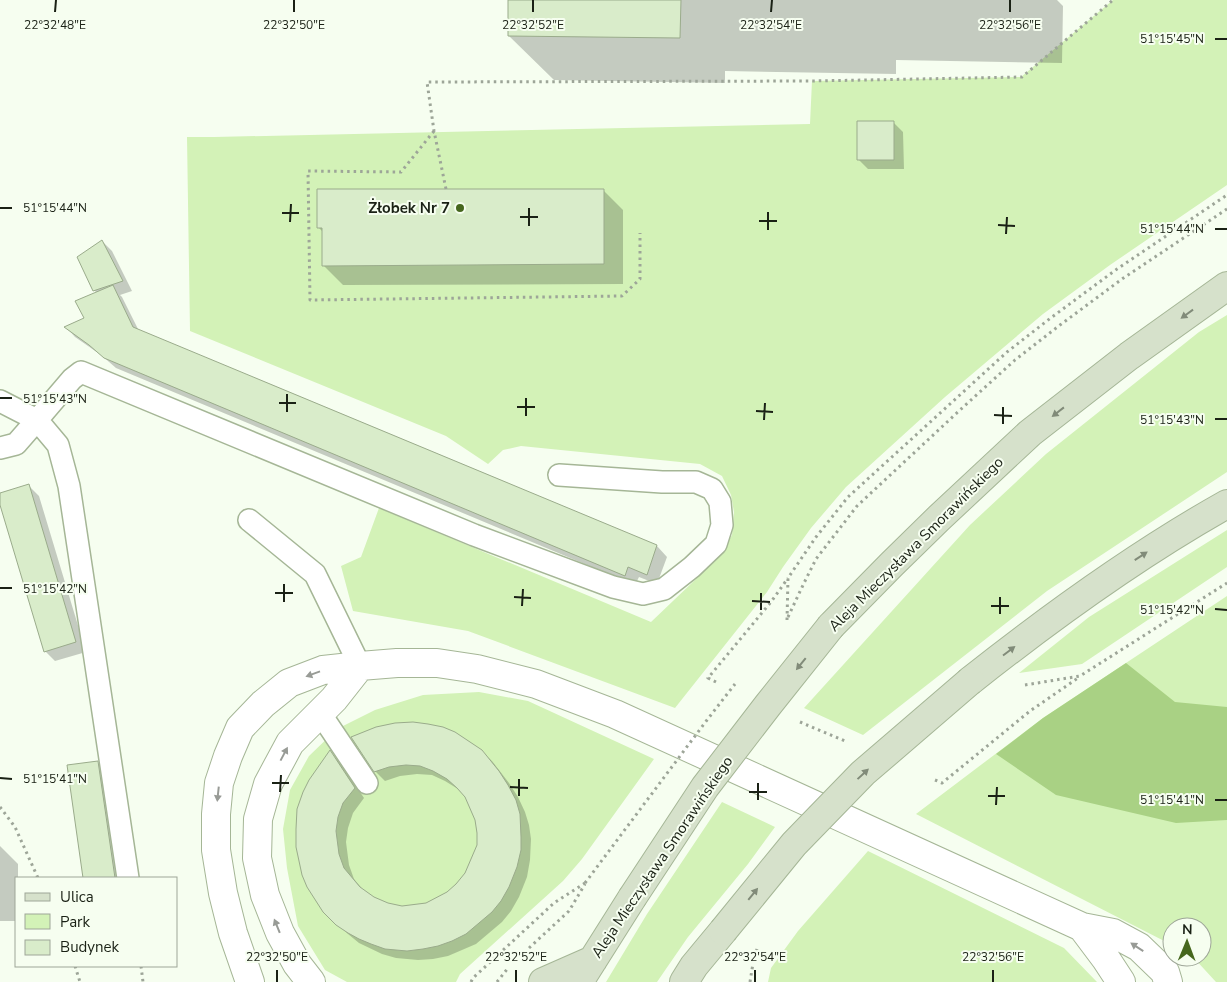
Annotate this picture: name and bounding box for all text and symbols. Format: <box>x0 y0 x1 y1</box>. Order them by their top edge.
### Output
text: 22°32'48"E <box>24 17 86 33</box>
text: 22°32'50"E <box>263 17 325 33</box>
text: 22°32'52"E <box>502 17 564 33</box>
text: 22°32'54"E <box>740 17 802 33</box>
text: 22°32'56"E <box>979 17 1041 33</box>
text: 51°15'45"N <box>1140 31 1204 47</box>
place label: Żłobek Nr 7 <box>368 198 450 218</box>
text: 51°15'44"N <box>23 200 87 216</box>
marker: Żłobek Nr 7 <box>454 202 466 214</box>
text: 51°15'44"N <box>1140 221 1204 237</box>
one-way arrow <box>1180 309 1194 319</box>
text: 51°15'43"N <box>23 391 87 407</box>
one-way arrow <box>1051 406 1064 417</box>
text: 51°15'43"N <box>1140 412 1204 428</box>
street label: Aleja Mieczysława Smorawińskiego <box>824 452 1008 636</box>
one-way arrow <box>1134 551 1147 561</box>
text: 51°15'42"N <box>23 581 87 597</box>
text: 51°15'42"N <box>1140 602 1204 618</box>
one-way arrow <box>1002 646 1015 656</box>
one-way arrow <box>795 657 806 670</box>
one-way arrow <box>305 671 320 678</box>
one-way arrow <box>280 747 288 761</box>
street label: Aleja Mieczysława Smorawińskiego <box>587 752 737 962</box>
one-way arrow <box>857 768 869 780</box>
text: 51°15'41"N <box>23 771 87 787</box>
one-way arrow <box>213 787 221 803</box>
text: 51°15'41"N <box>1140 792 1204 808</box>
legend <box>15 877 178 967</box>
text: Ulica <box>60 887 94 907</box>
one-way arrow <box>748 887 759 900</box>
text: Park <box>60 912 90 932</box>
north arrow <box>1162 917 1212 967</box>
one-way arrow <box>273 918 281 933</box>
text: N <box>1182 920 1193 939</box>
text: Budynek <box>60 937 120 957</box>
one-way arrow <box>1130 942 1143 951</box>
text: 22°32'50"E <box>246 949 308 965</box>
text: 22°32'52"E <box>485 949 547 965</box>
text: 22°32'54"E <box>724 949 786 965</box>
text: 22°32'56"E <box>962 949 1024 965</box>

